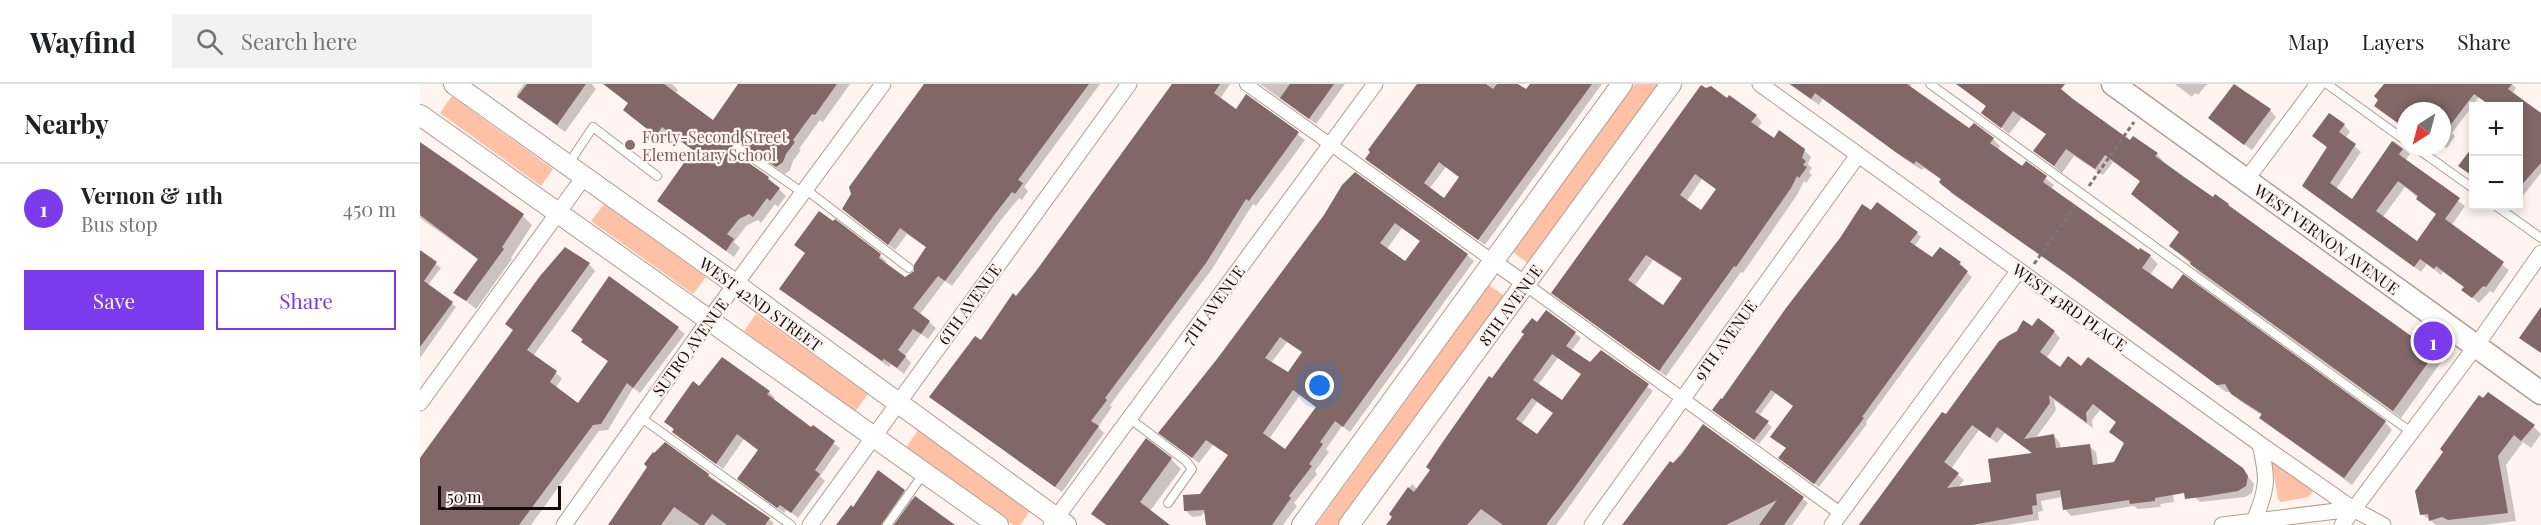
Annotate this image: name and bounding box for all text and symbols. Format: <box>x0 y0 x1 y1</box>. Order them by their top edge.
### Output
search box <box>172 14 592 68</box>
text: Wayfind <box>30 23 136 60</box>
icon: search <box>193 25 226 58</box>
text: Search here <box>241 26 357 56</box>
text: Map <box>2288 27 2329 55</box>
text: Layers <box>2362 27 2424 55</box>
text: Share <box>2457 27 2511 55</box>
north arrow <box>2397 102 2451 156</box>
map controls <box>2469 102 2523 210</box>
button: + <box>2469 102 2523 156</box>
text: Nearby <box>24 106 109 141</box>
place label: Forty-Second Street Elementary School <box>642 126 787 165</box>
marker: Forty-Second Street Elementary School <box>623 138 637 152</box>
button: − <box>2469 156 2523 210</box>
street label: WEST VERNON AVENUE <box>2249 179 2404 299</box>
text: Vernon & 11th <box>81 180 223 210</box>
text: 1 <box>40 195 47 222</box>
text: 450 m <box>343 195 396 222</box>
text: Bus stop <box>81 210 158 237</box>
street label: WEST 42ND STREET <box>695 252 827 356</box>
street label: WEST 43RD PLACE <box>2008 258 2131 356</box>
street label: 6TH AVENUE <box>933 259 1005 349</box>
street label: 8TH AVENUE <box>1474 260 1546 350</box>
street label: 7TH AVENUE <box>1177 261 1249 349</box>
button: Save <box>24 270 204 330</box>
button: Share <box>216 270 396 330</box>
street label: SUTRO AVENUE <box>647 294 733 400</box>
street label: 9TH AVENUE <box>1689 296 1761 384</box>
pin: 1 <box>2414 318 2452 364</box>
your location <box>1305 371 1334 400</box>
scale bar <box>438 483 561 510</box>
text: 50 m <box>447 486 481 507</box>

